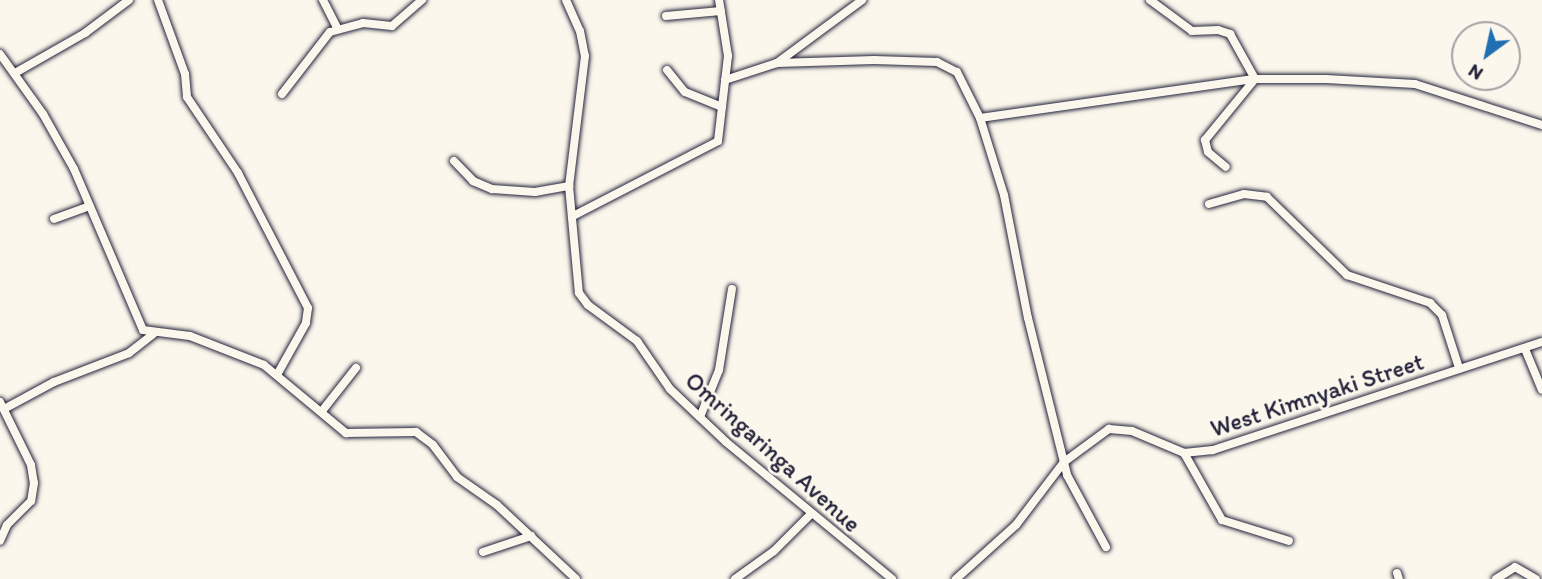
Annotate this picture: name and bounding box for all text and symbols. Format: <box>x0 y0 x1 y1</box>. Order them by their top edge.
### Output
north arrow <box>1451 21 1521 91</box>
text: N <box>1464 59 1487 85</box>
street label: West Kimnyaki Street <box>1207 347 1427 443</box>
street label: Omringaringa Avenue <box>680 366 866 538</box>

